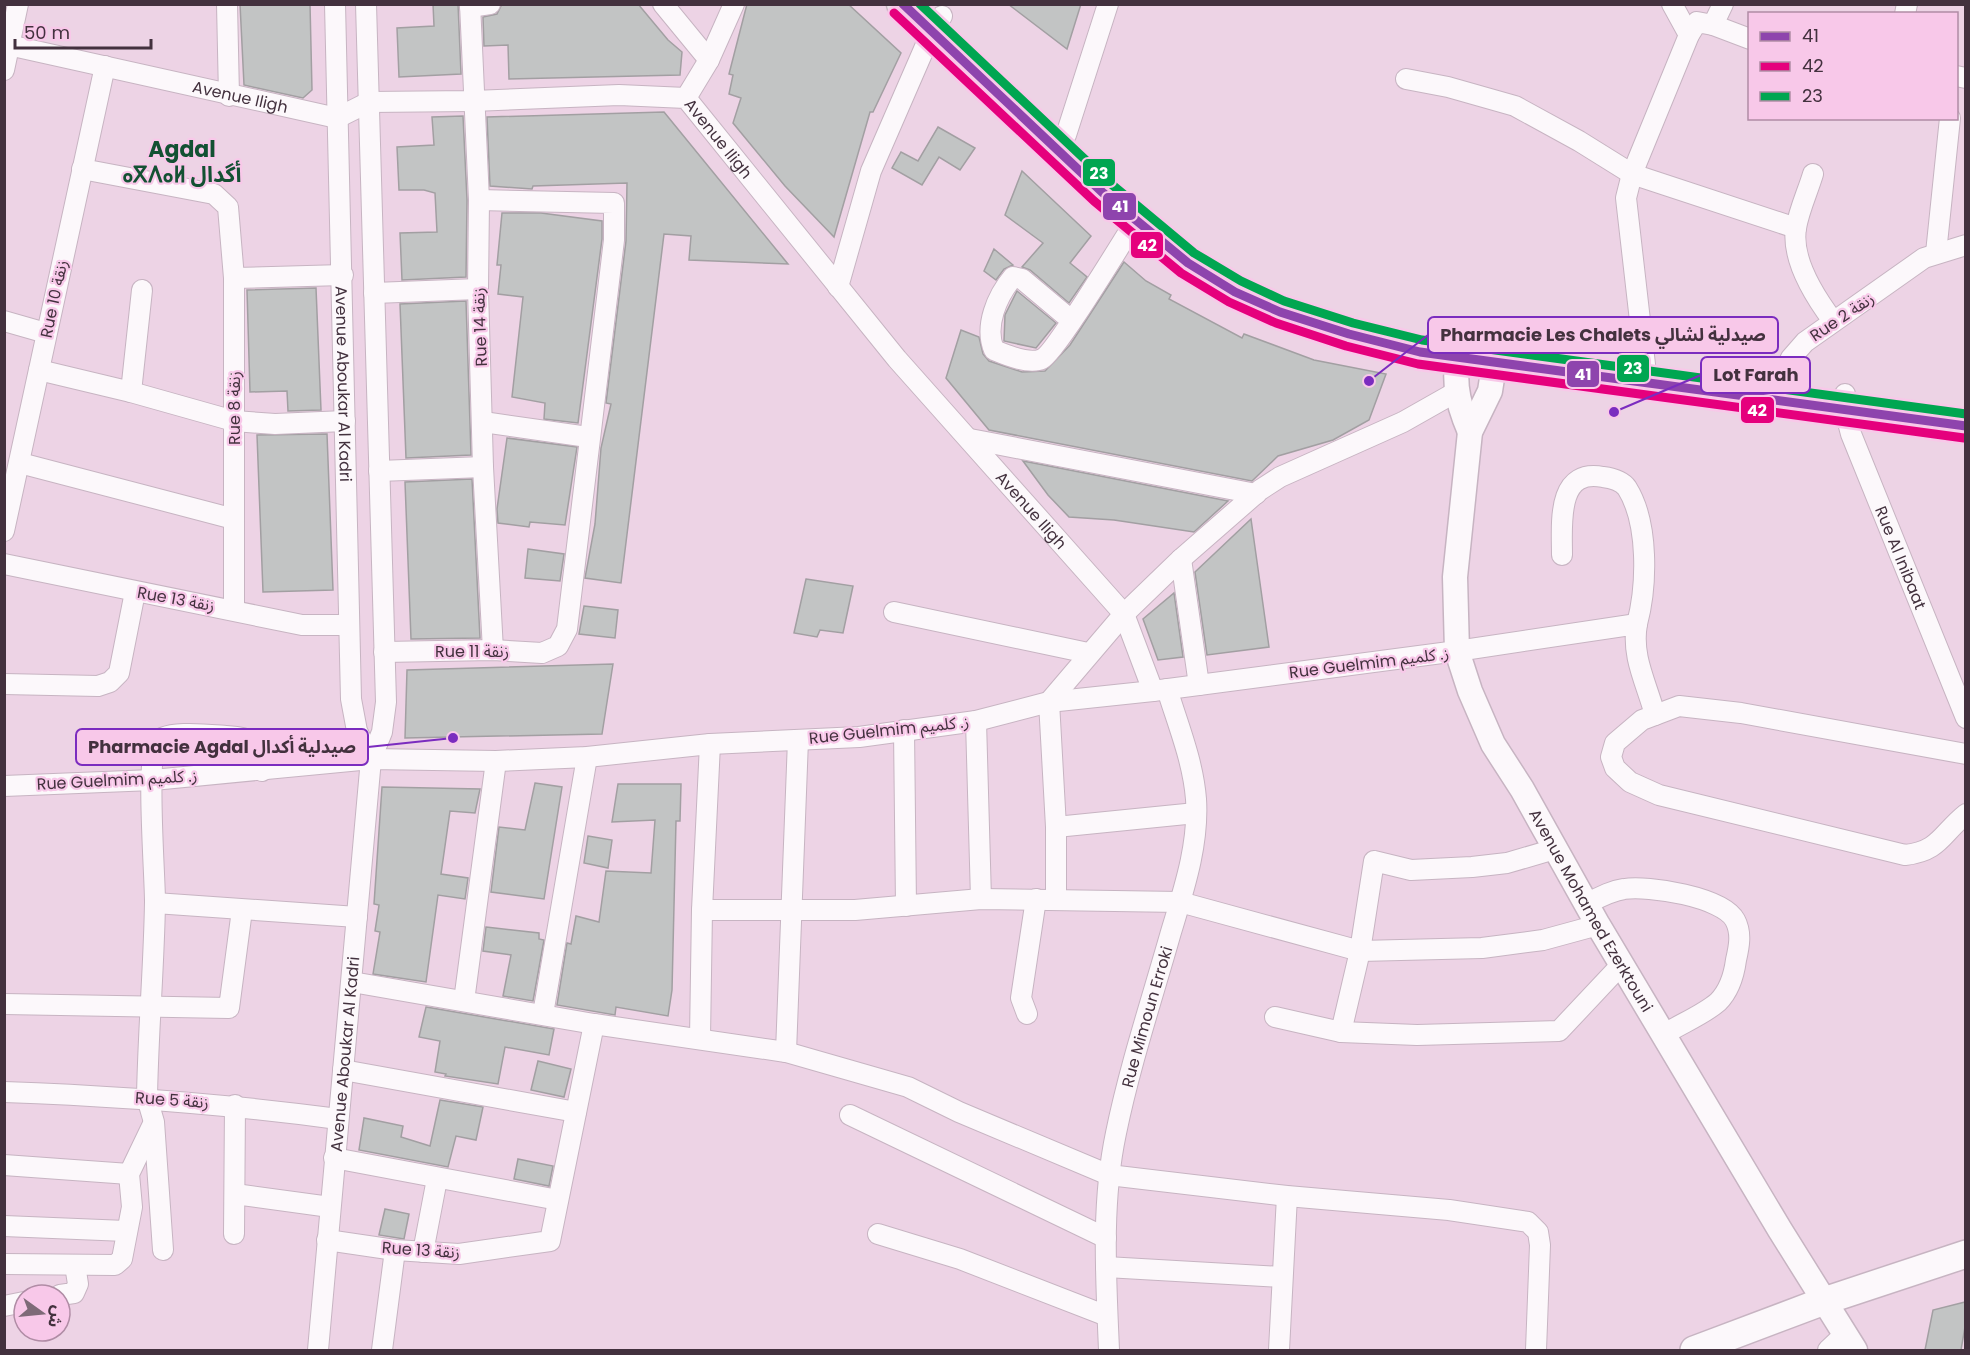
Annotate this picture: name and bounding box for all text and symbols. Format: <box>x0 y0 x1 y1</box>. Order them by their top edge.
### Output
scale bar <box>15 12 152 50</box>
legend <box>1748 12 1958 120</box>
text: 50 m <box>24 20 70 45</box>
text: 41 <box>1802 23 1819 48</box>
text: 42 <box>1802 53 1824 78</box>
street label: Avenue Iligh <box>190 75 290 118</box>
text: 23 <box>1802 83 1823 108</box>
street label: Avenue Iligh <box>679 93 758 183</box>
district label: Agdal ⴰⴳⴷⴰⵍ أگدال <box>123 134 241 190</box>
line badge: 23 <box>1082 158 1116 187</box>
text: 23 <box>1090 162 1108 185</box>
line badge: 41 <box>1102 192 1137 221</box>
text: 41 <box>1112 195 1128 218</box>
line badge: 42 <box>1130 231 1164 259</box>
text: 42 <box>1137 234 1157 257</box>
street label: Rue 10 زنقة <box>35 258 73 340</box>
street label: Avenue Aboukar Al Kadri <box>330 286 357 482</box>
street label: Rue 14 زنقة <box>467 287 493 367</box>
street label: Rue 2 زنقة <box>1805 287 1879 347</box>
callout: Pharmacie Les Chalets صيدلية لشالي <box>1428 317 1778 353</box>
text: Pharmacie Les Chalets صيدلية لشالي <box>1440 322 1766 349</box>
line badge: 23 <box>1616 354 1650 383</box>
text: 23 <box>1624 357 1642 380</box>
callout: Lot Farah <box>1701 357 1810 393</box>
line badge: 41 <box>1566 360 1600 388</box>
text: Lot Farah <box>1713 362 1799 387</box>
text: 41 <box>1575 363 1591 386</box>
street label: Rue 8 زنقة <box>223 371 246 445</box>
line badge: 42 <box>1740 396 1775 424</box>
text: 42 <box>1747 399 1767 422</box>
street label: Avenue Iligh <box>991 466 1072 554</box>
street label: Rue Al Inibaat <box>1870 502 1932 613</box>
street label: Rue 13 زنقة <box>135 581 217 617</box>
street label: Rue 11 زنقة <box>435 640 509 663</box>
street label: Rue Guelmim ز. كلميم <box>1288 642 1450 685</box>
street label: Rue Guelmim ز. كلميم <box>808 710 970 751</box>
callout: Pharmacie Agdal صيدلية أكدال <box>76 729 368 765</box>
text: Pharmacie Agdal صيدلية أكدال <box>88 734 356 759</box>
street label: Rue Guelmim ز. كلميم <box>36 764 198 797</box>
street label: Avenue Mohamed Ezerktouni <box>1524 804 1659 1016</box>
street label: Rue Mimoun Erroki <box>1116 943 1178 1090</box>
street label: Avenue Aboukar Al Kadri <box>324 956 365 1153</box>
street label: Rue 5 زنقة <box>134 1086 210 1114</box>
street label: Rue 13 زنقة <box>381 1236 461 1264</box>
north arrow <box>12 1283 72 1343</box>
text: ش <box>42 1303 70 1330</box>

